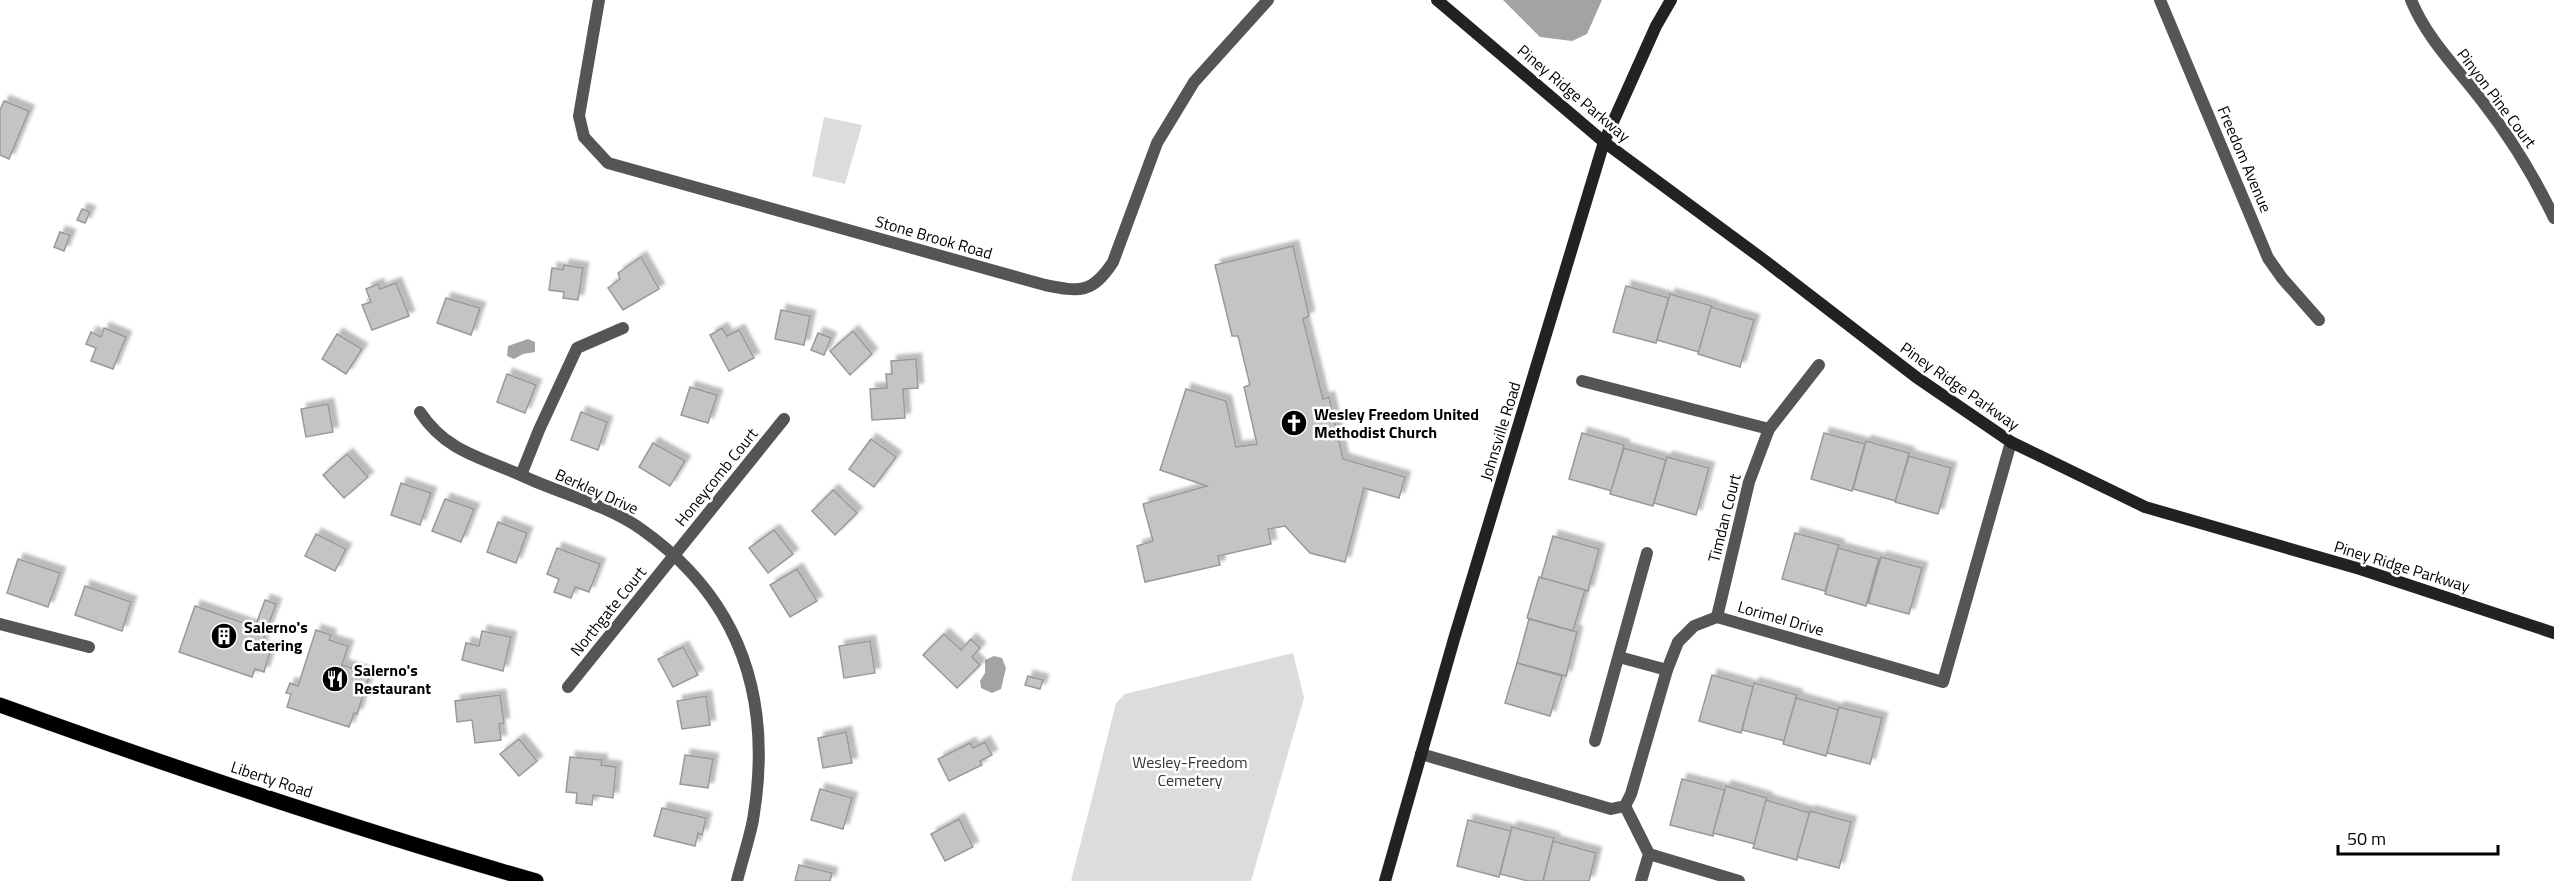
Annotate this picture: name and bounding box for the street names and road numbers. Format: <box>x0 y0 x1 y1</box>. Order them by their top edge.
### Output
street label: Piney Ridge Parkway <box>1512 39 1636 148</box>
street label: Pinyon Pine Court <box>2451 43 2543 153</box>
street label: Freedom Avenue <box>2212 102 2278 216</box>
street label: Stone Brook Road <box>873 209 995 265</box>
street label: Piney Ridge Parkway <box>1895 336 2025 436</box>
street label: Johnsville Road <box>1474 379 1526 483</box>
street label: Honeycomb Court <box>669 422 764 531</box>
street label: Berkley Drive <box>551 462 643 520</box>
street label: Timdan Court <box>1701 471 1747 565</box>
street label: Piney Ridge Parkway <box>2331 534 2473 598</box>
street label: Northgate Court <box>564 561 652 661</box>
street label: Lorimel Drive <box>1735 594 1827 642</box>
street label: Liberty Road <box>228 754 316 804</box>

